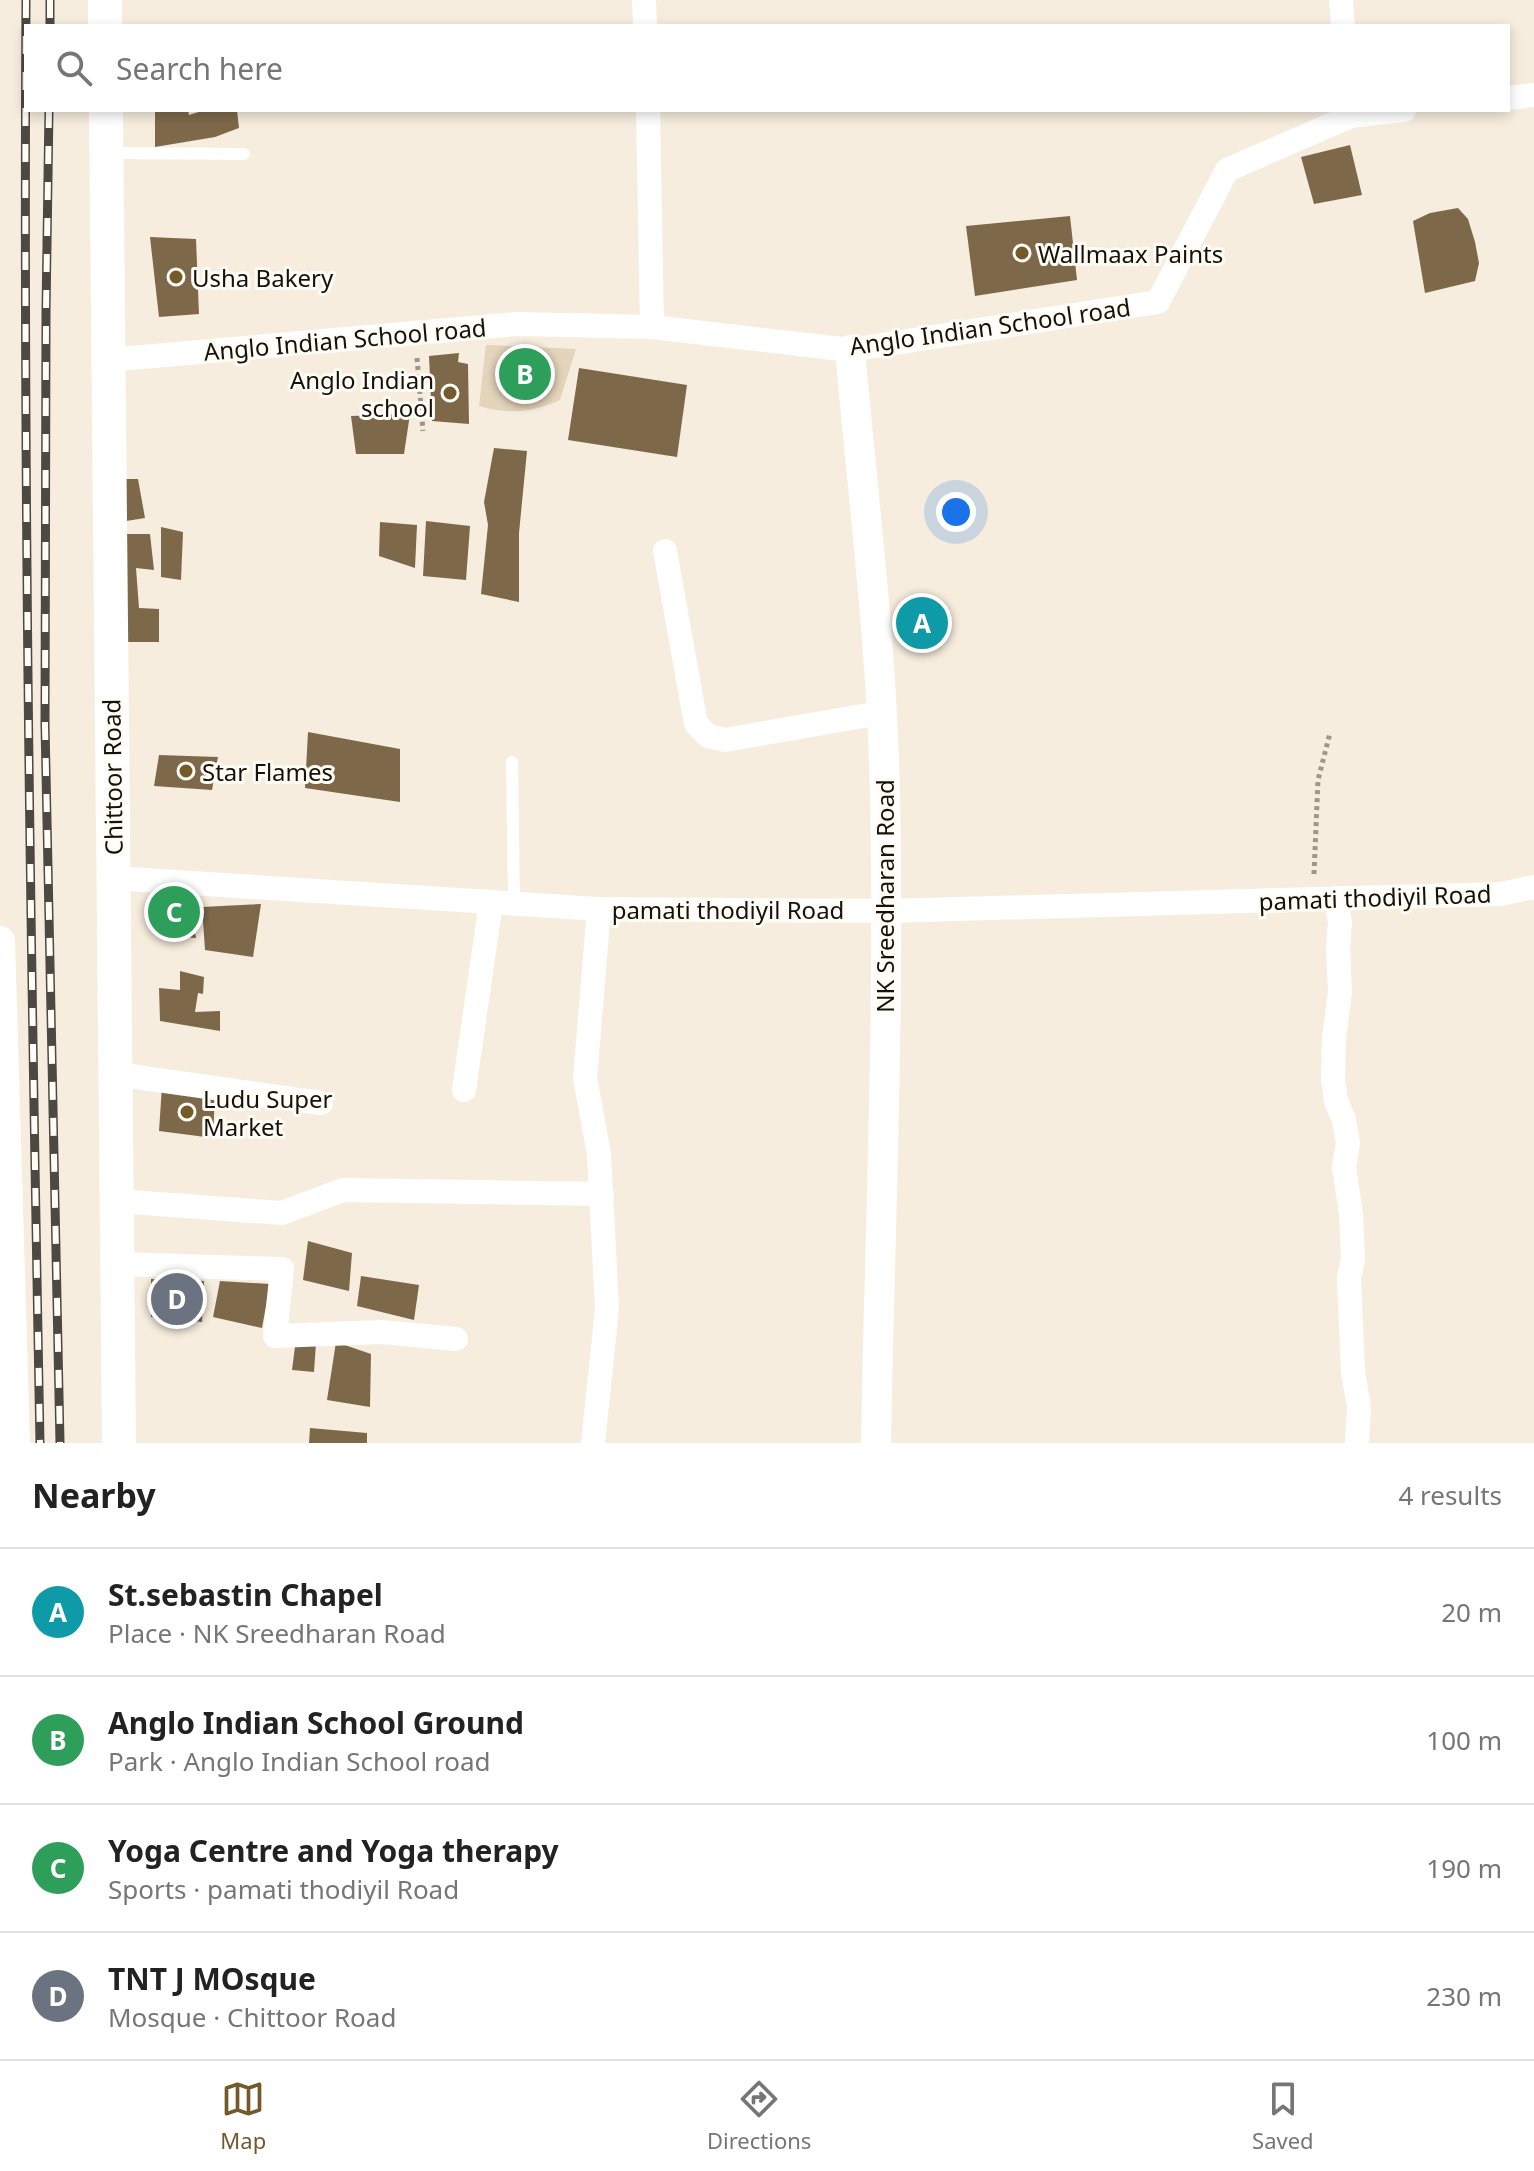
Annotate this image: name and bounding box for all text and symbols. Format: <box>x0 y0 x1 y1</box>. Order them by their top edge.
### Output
search box <box>24 24 1510 112</box>
icon: search <box>52 46 96 90</box>
text: Search here <box>116 48 283 89</box>
place label: Wallmaax Paints <box>1038 237 1223 270</box>
marker: Wallmaax Paints <box>1013 244 1031 262</box>
place label: Usha Bakery <box>192 261 334 294</box>
marker: Usha Bakery <box>167 268 185 286</box>
street label: Anglo Indian School road <box>847 290 1133 362</box>
street label: Anglo Indian School road <box>202 310 488 368</box>
pin: B <box>499 344 551 404</box>
place label: Anglo Indian school <box>290 363 434 424</box>
marker: Anglo Indian school <box>441 384 459 402</box>
your location <box>936 492 976 532</box>
pin: A <box>896 593 948 653</box>
street label: Chittoor Road <box>94 699 130 855</box>
place label: Star Flames <box>202 755 333 788</box>
marker: Star Flames <box>177 762 195 780</box>
street label: NK Sreedharan Road <box>868 779 901 1013</box>
street label: pamati thodiyil Road <box>1258 876 1492 918</box>
pin: C <box>148 882 200 942</box>
street label: pamati thodiyil Road <box>612 893 844 926</box>
place label: Ludu Super Market <box>203 1082 333 1143</box>
marker: Ludu Super Market <box>178 1103 196 1121</box>
pin: D <box>151 1269 203 1329</box>
text: Nearby <box>32 1472 156 1518</box>
text: 4 results <box>1398 1477 1502 1513</box>
text: St.sebastin Chapel <box>108 1574 383 1615</box>
text: A <box>49 1594 67 1630</box>
text: 20 m <box>1441 1594 1502 1630</box>
text: Place · NK Sreedharan Road <box>108 1615 446 1651</box>
text: Anglo Indian School Ground <box>108 1702 524 1743</box>
text: B <box>49 1722 67 1758</box>
text: 100 m <box>1426 1722 1502 1758</box>
text: Park · Anglo Indian School road <box>108 1743 491 1779</box>
text: Yoga Centre and Yoga therapy <box>108 1830 559 1871</box>
text: C <box>50 1850 66 1886</box>
text: 190 m <box>1426 1850 1502 1886</box>
text: Sports · pamati thodiyil Road <box>108 1871 459 1907</box>
text: TNT J MOsque <box>108 1958 316 1999</box>
text: D <box>48 1978 68 2014</box>
text: 230 m <box>1426 1978 1502 2014</box>
text: Mosque · Chittoor Road <box>108 1999 396 2035</box>
tab: Map <box>220 2077 266 2155</box>
tab: Directions <box>707 2077 811 2155</box>
tab: Saved <box>1252 2077 1314 2155</box>

